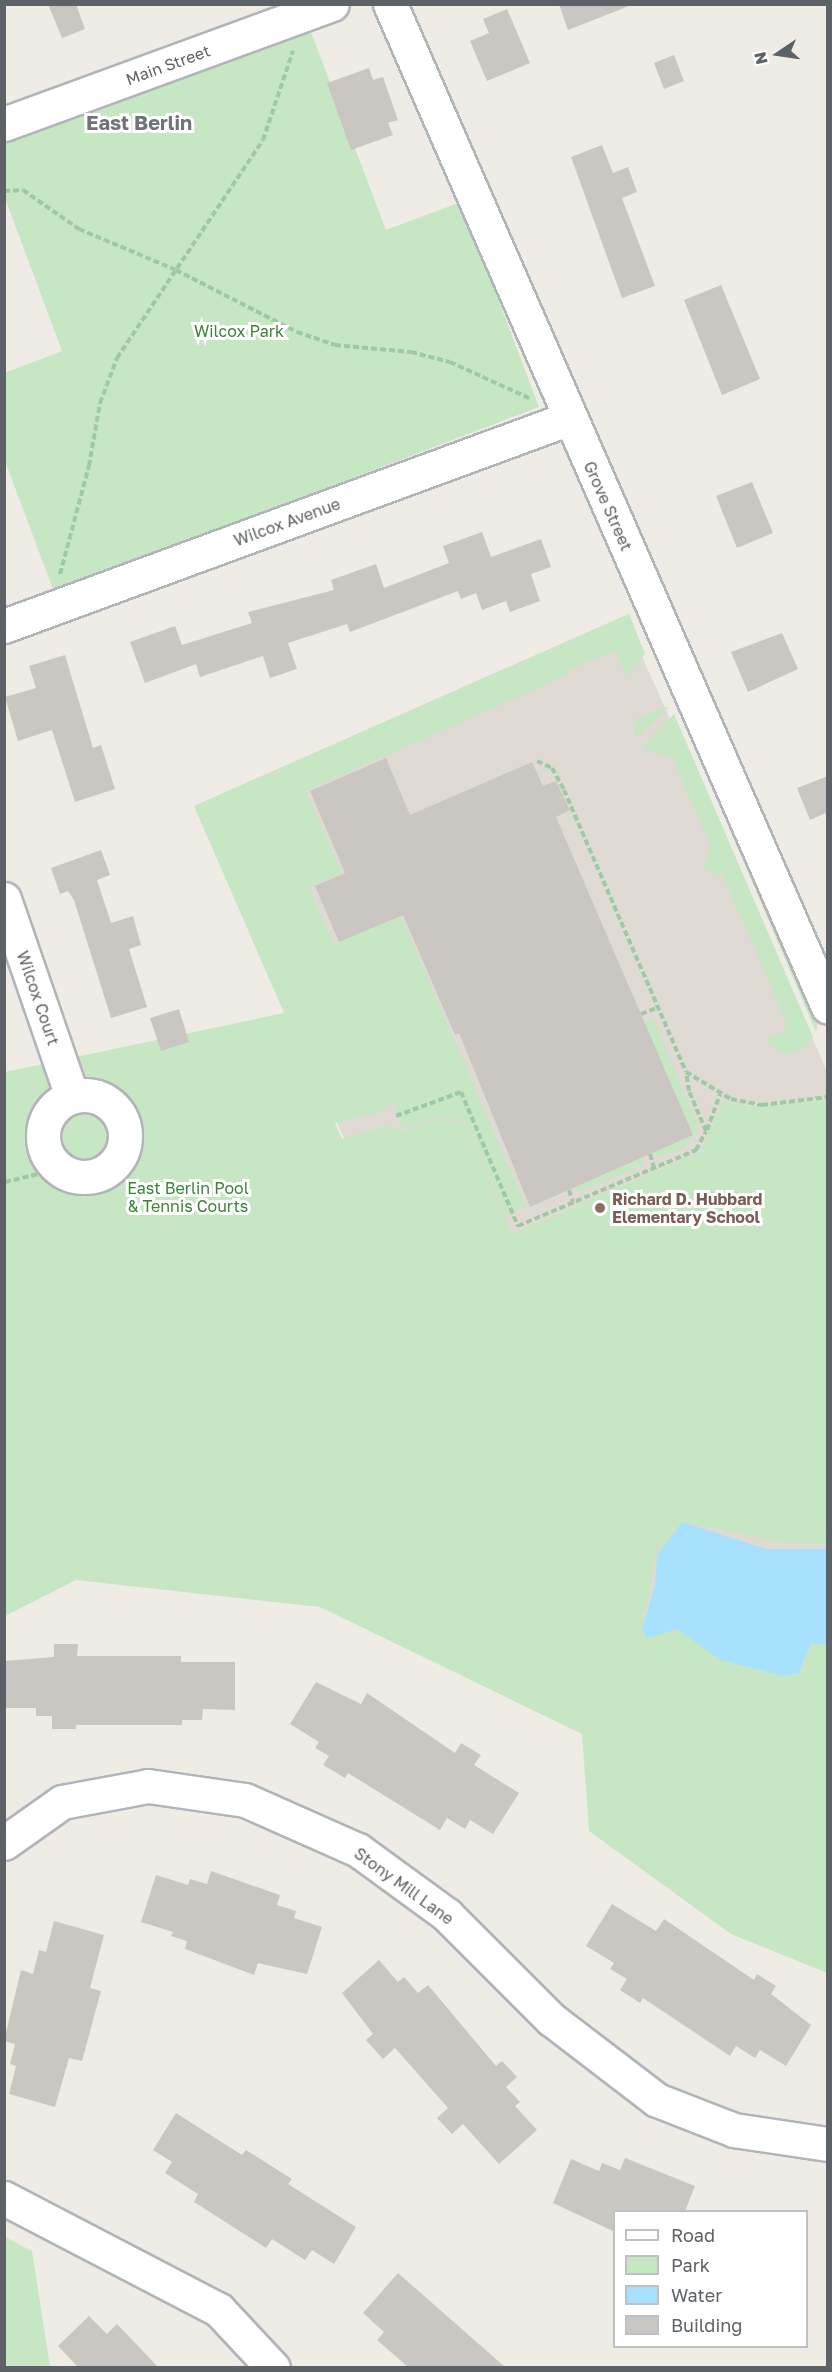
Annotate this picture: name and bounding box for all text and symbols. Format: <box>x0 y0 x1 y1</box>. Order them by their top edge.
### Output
north arrow <box>748 24 808 84</box>
street label: Main Street <box>123 41 213 89</box>
text: N <box>749 50 772 66</box>
district label: East Berlin <box>86 110 192 134</box>
park label: Wilcox Park <box>194 321 284 341</box>
street label: Grove Street <box>580 458 636 554</box>
street label: Wilcox Avenue <box>231 494 343 550</box>
street label: Wilcox Court <box>13 948 63 1048</box>
park label: East Berlin Pool & Tennis Courts <box>127 1178 249 1216</box>
place label: Richard D. Hubbard Elementary School <box>612 1189 762 1227</box>
marker: Richard D. Hubbard Elementary School <box>593 1201 607 1215</box>
street label: Stony Mill Lane <box>351 1844 457 1928</box>
legend <box>613 2210 808 2348</box>
text: Road <box>671 2224 715 2246</box>
text: Park <box>671 2254 710 2276</box>
text: Water <box>671 2284 722 2306</box>
text: Building <box>671 2314 742 2336</box>

